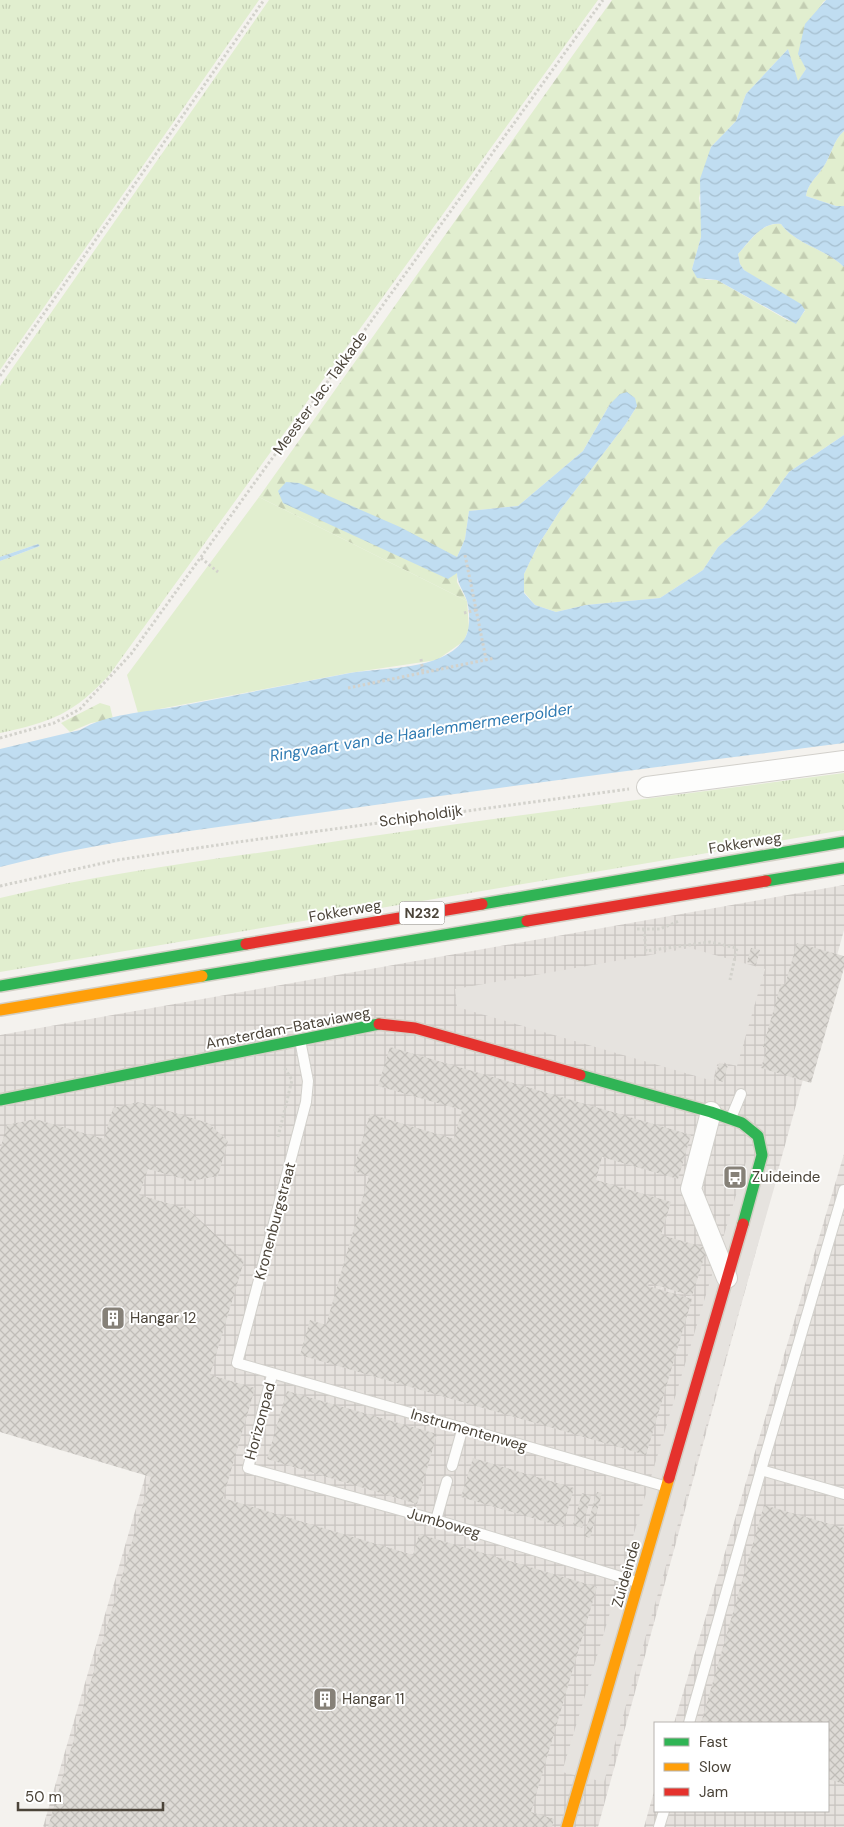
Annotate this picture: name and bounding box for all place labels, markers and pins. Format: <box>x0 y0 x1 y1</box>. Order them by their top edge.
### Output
bus stop icon: Zuideinde <box>722 1164 748 1190</box>
place label: Zuideinde <box>752 1167 820 1187</box>
building icon: Hangar 12 <box>100 1305 126 1331</box>
place label: Hangar 12 <box>130 1308 196 1328</box>
building icon: Hangar 11 <box>312 1686 338 1712</box>
place label: Hangar 11 <box>342 1689 404 1709</box>

